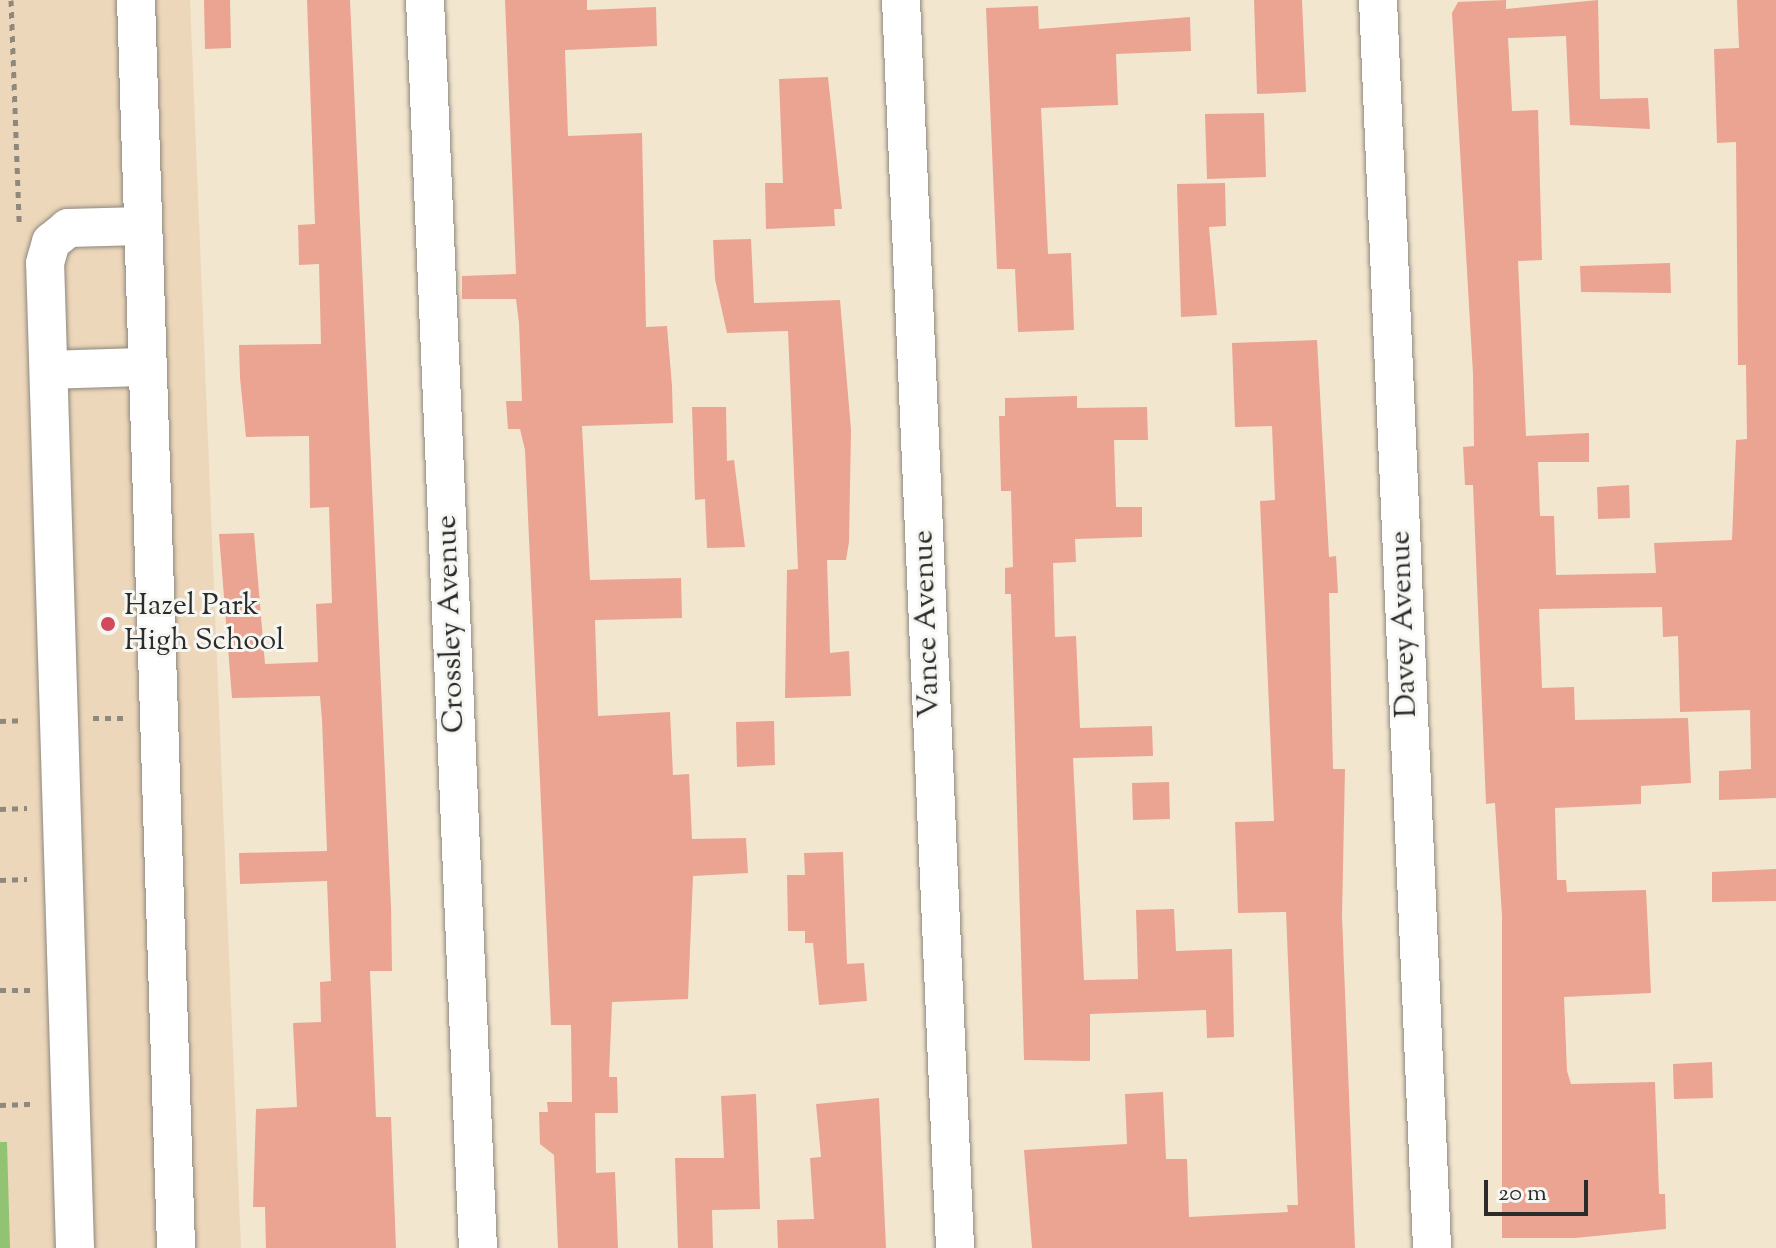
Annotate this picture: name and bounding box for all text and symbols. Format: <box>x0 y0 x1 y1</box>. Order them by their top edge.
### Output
street label: Crossley Avenue <box>430 514 474 734</box>
street label: Vance Avenue <box>907 529 949 719</box>
street label: Davey Avenue <box>1384 530 1426 718</box>
place label: Hazel Park High School <box>124 589 284 660</box>
marker: Hazel Park High School <box>99 615 117 633</box>
scale bar <box>1488 1164 1592 1214</box>
text: 20 m <box>1498 1177 1547 1211</box>

